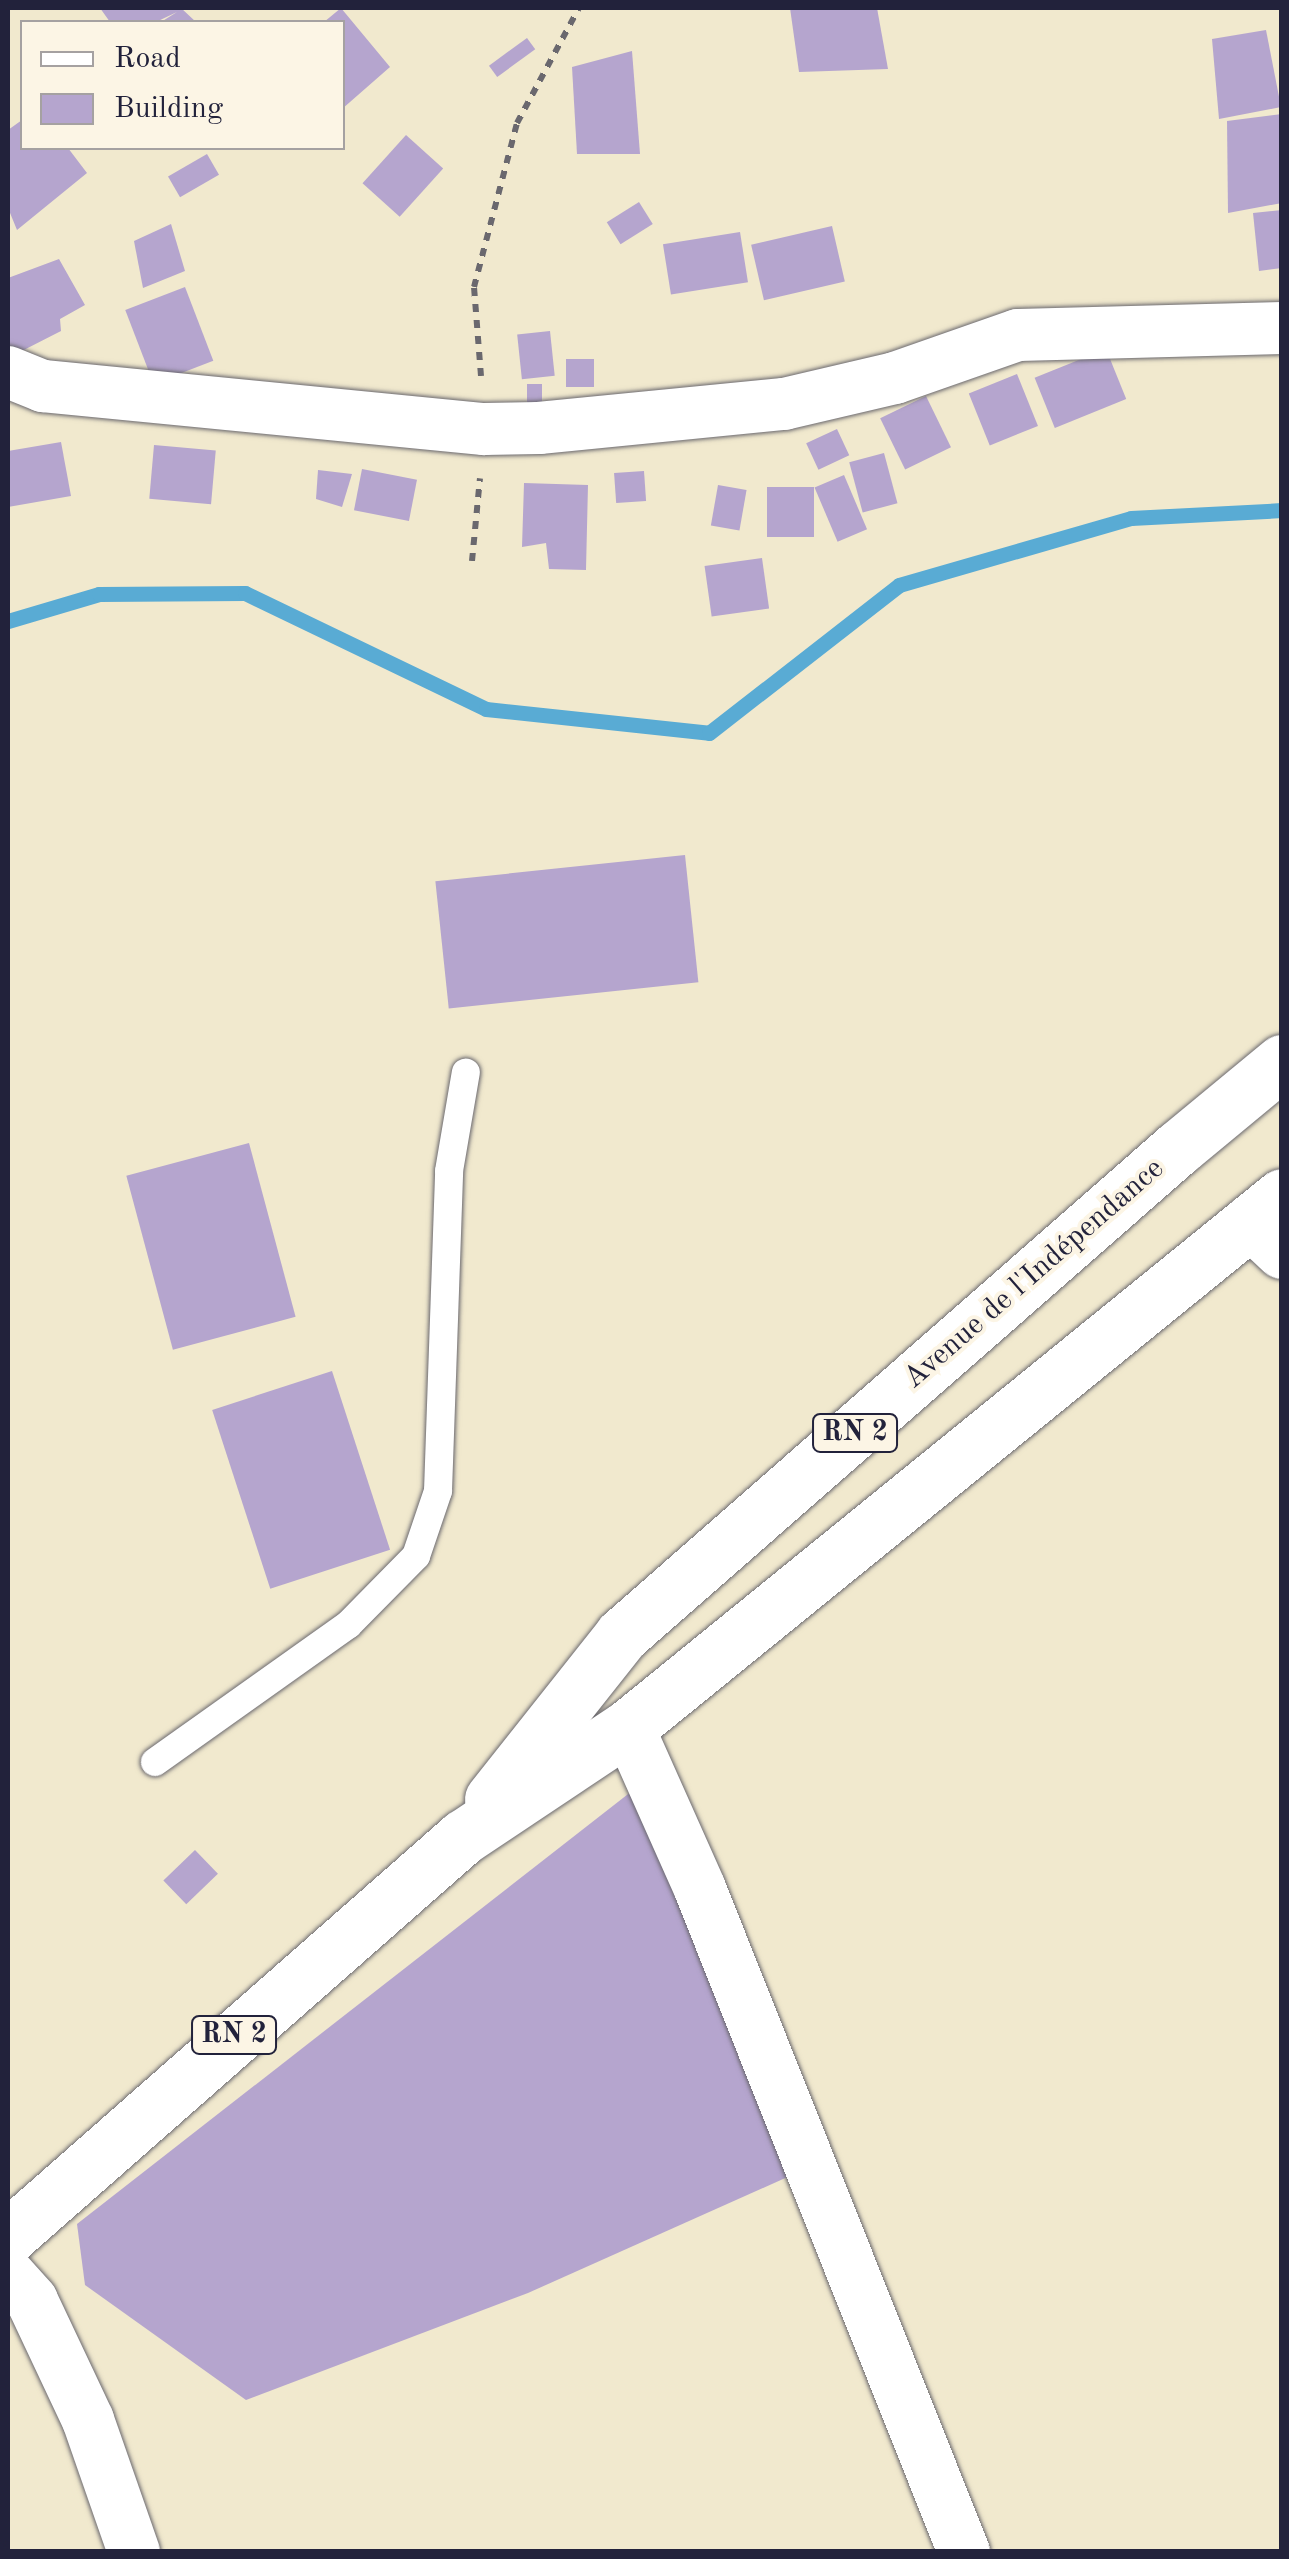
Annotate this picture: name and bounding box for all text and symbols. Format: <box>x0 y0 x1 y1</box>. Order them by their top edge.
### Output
legend <box>20 20 345 150</box>
text: Road <box>114 44 181 74</box>
text: Building <box>114 94 223 124</box>
street label: Avenue de l'Indépendance <box>896 1151 1172 1397</box>
road number: RN 2 <box>810 1410 900 1456</box>
road number: RN 2 <box>189 2012 279 2058</box>

